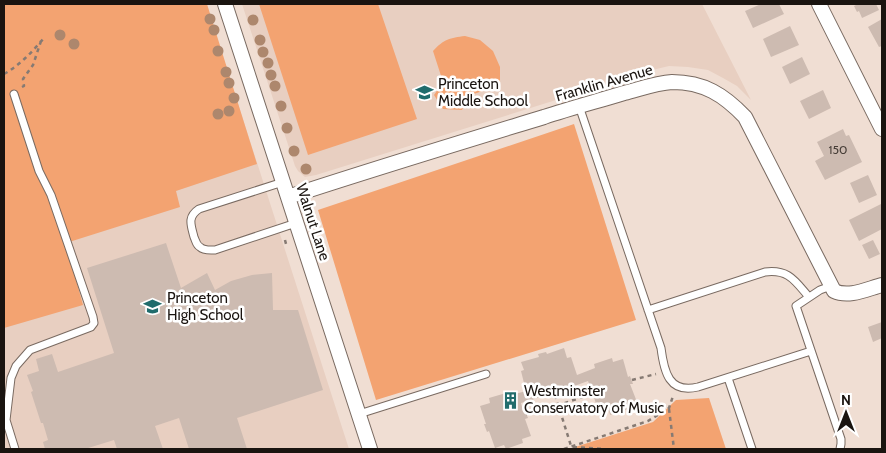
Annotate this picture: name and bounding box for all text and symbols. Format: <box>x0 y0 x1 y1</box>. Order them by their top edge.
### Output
street label: Franklin Avenue <box>553 60 655 105</box>
place label: Princeton Middle School <box>438 75 529 110</box>
school or university icon: Princeton Middle School <box>414 83 434 103</box>
house number: 150 <box>829 142 847 157</box>
street label: Walnut Lane <box>292 181 334 263</box>
place label: Princeton High School <box>167 289 244 324</box>
school or university icon: Princeton High School <box>143 297 163 317</box>
place label: Westminster Conservatory of Music <box>524 382 664 417</box>
north arrow <box>821 388 871 438</box>
building icon: Westminster Conservatory of Music <box>500 390 520 410</box>
text: N <box>841 391 851 409</box>

